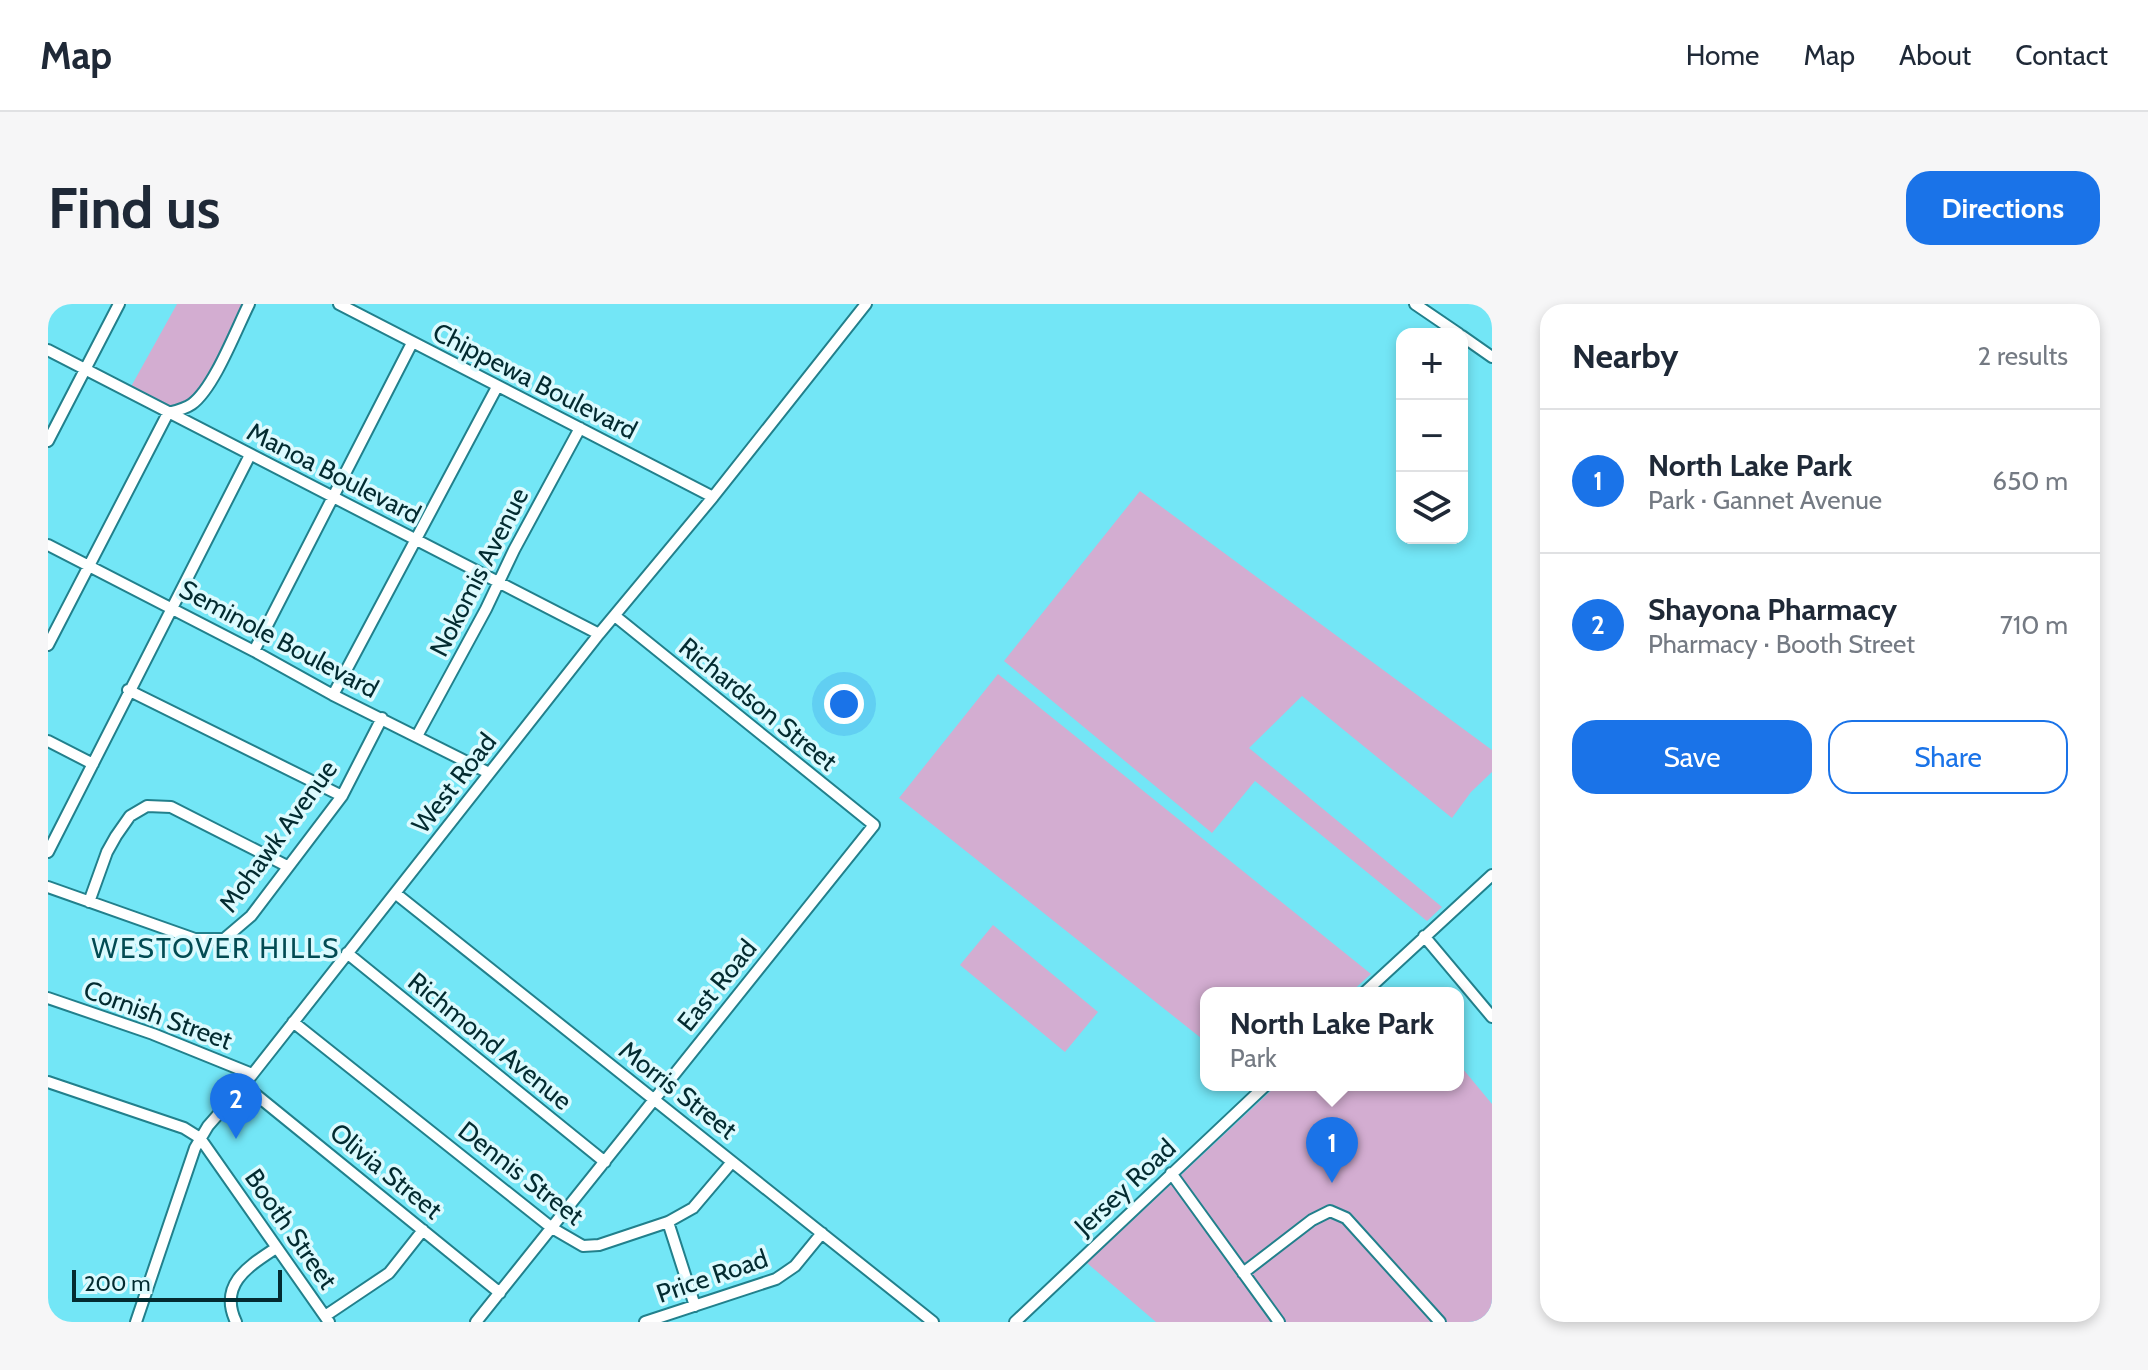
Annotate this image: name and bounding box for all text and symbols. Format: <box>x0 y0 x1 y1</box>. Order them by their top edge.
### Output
text: Map <box>40 32 112 79</box>
text: Home <box>1686 38 1759 72</box>
text: Map <box>1803 38 1855 72</box>
text: About <box>1899 38 1971 72</box>
text: Contact <box>2015 38 2108 72</box>
button: Directions <box>1906 171 2100 245</box>
text: Find us <box>48 174 221 242</box>
street label: Chippewa Boulevard <box>427 316 643 446</box>
map controls <box>1396 328 1468 544</box>
button: + <box>1396 328 1468 400</box>
text: Nearby <box>1572 335 1679 377</box>
text: 2 results <box>1977 340 2068 372</box>
button: − <box>1396 400 1468 472</box>
street label: Manoa Boulevard <box>242 415 426 531</box>
text: North Lake Park <box>1648 447 1852 484</box>
text: 1 <box>1593 465 1603 497</box>
text: 650 m <box>1992 465 2068 497</box>
button: layers <box>1396 472 1468 544</box>
street label: Nokomis Avenue <box>423 482 535 662</box>
text: Park · Gannet Avenue <box>1648 484 1882 516</box>
street label: Seminole Boulevard <box>174 573 384 705</box>
text: Shayona Pharmacy <box>1648 591 1897 628</box>
text: 2 <box>1591 609 1605 641</box>
text: 710 m <box>2000 609 2068 641</box>
text: Pharmacy · Booth Street <box>1648 628 1915 660</box>
street label: Richardson Street <box>673 631 844 778</box>
your location <box>824 684 864 724</box>
button: Save <box>1572 720 1812 794</box>
button: Share <box>1828 720 2068 794</box>
street label: West Road <box>405 726 503 840</box>
street label: Mohawk Avenue <box>212 754 344 918</box>
district label: WESTOVER HILLS <box>92 931 340 965</box>
street label: East Road <box>670 933 764 1037</box>
street label: Richmond Avenue <box>402 965 578 1117</box>
street label: Cornish Street <box>79 973 237 1057</box>
popup <box>1200 987 1464 1091</box>
text: North Lake Park <box>1230 1005 1434 1042</box>
street label: Morris Street <box>613 1034 743 1146</box>
text: Park <box>1230 1042 1277 1074</box>
pin: 2 <box>210 1073 262 1139</box>
street label: Dennis Street <box>452 1114 590 1232</box>
street label: Olivia Street <box>323 1116 449 1226</box>
pin: 1 <box>1306 1117 1358 1183</box>
street label: Jersey Road <box>1067 1132 1182 1243</box>
street label: Booth Street <box>238 1163 344 1295</box>
street label: Price Road <box>652 1242 772 1310</box>
scale bar <box>72 1266 282 1302</box>
text: 200 m <box>84 1270 150 1297</box>

